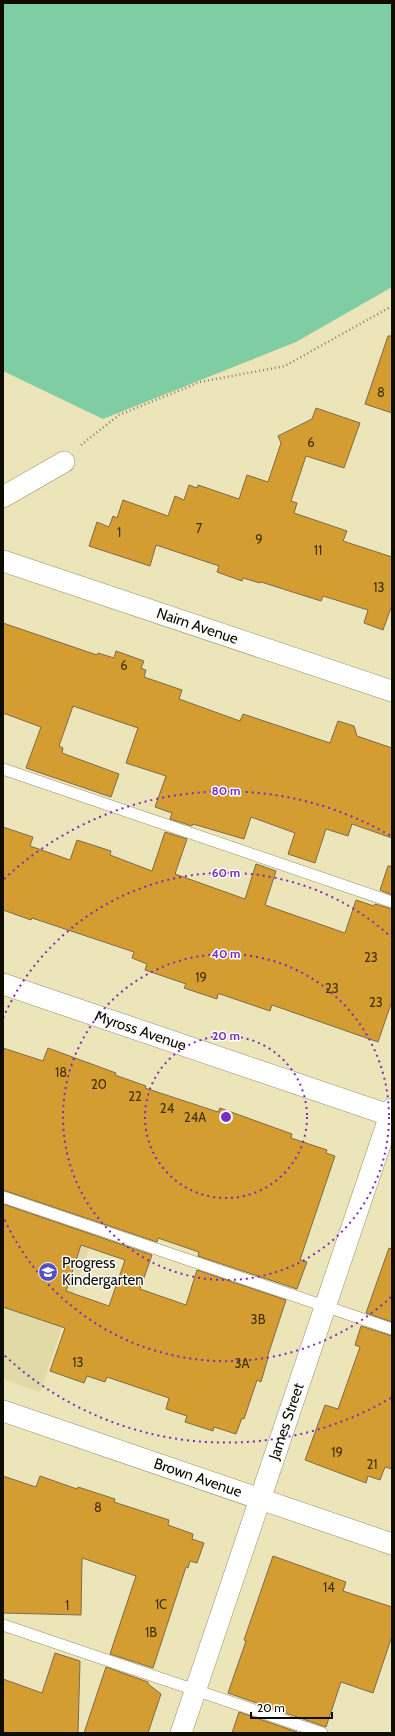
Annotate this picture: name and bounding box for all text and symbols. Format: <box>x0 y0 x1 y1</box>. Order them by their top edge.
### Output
house number: 8 <box>377 384 385 400</box>
house number: 6 <box>307 434 315 450</box>
house number: 7 <box>196 520 203 536</box>
house number: 1 <box>117 524 121 540</box>
house number: 9 <box>255 531 263 547</box>
house number: 11 <box>314 542 322 558</box>
house number: 13 <box>373 579 385 595</box>
street label: Nairn Avenue <box>154 604 241 648</box>
house number: 6 <box>120 657 128 673</box>
text: 80 m <box>212 783 240 798</box>
text: 60 m <box>212 865 240 880</box>
text: 40 m <box>211 946 241 961</box>
house number: 23 <box>364 949 378 965</box>
house number: 19 <box>195 969 207 985</box>
house number: 23 <box>325 980 339 996</box>
house number: 23 <box>369 994 383 1010</box>
street label: Myross Avenue <box>92 1007 189 1055</box>
text: 20 m <box>212 1028 240 1043</box>
house number: 18 <box>55 1064 67 1080</box>
house number: 20 <box>91 1076 107 1092</box>
house number: 22 <box>128 1088 142 1104</box>
house number: 24 <box>160 1100 175 1116</box>
house number: 24A <box>184 1109 206 1125</box>
centre of rings <box>219 1110 233 1124</box>
place label: Progress Kindergarten <box>62 1254 144 1289</box>
school or university icon: Progress Kindergarten <box>37 1261 59 1283</box>
house number: 3B <box>251 1311 266 1327</box>
house number: 13 <box>72 1354 84 1370</box>
house number: 3A <box>234 1355 250 1371</box>
street label: James Street <box>265 1381 308 1463</box>
house number: 19 <box>331 1444 343 1460</box>
street label: Brown Avenue <box>152 1454 245 1501</box>
house number: 21 <box>366 1456 378 1472</box>
house number: 8 <box>94 1499 102 1515</box>
house number: 14 <box>323 1579 335 1595</box>
house number: 1C <box>155 1596 167 1612</box>
house number: 1 <box>65 1597 69 1613</box>
house number: 1B <box>145 1624 157 1640</box>
scale bar <box>251 1694 332 1720</box>
text: 20 m <box>257 1700 285 1715</box>

